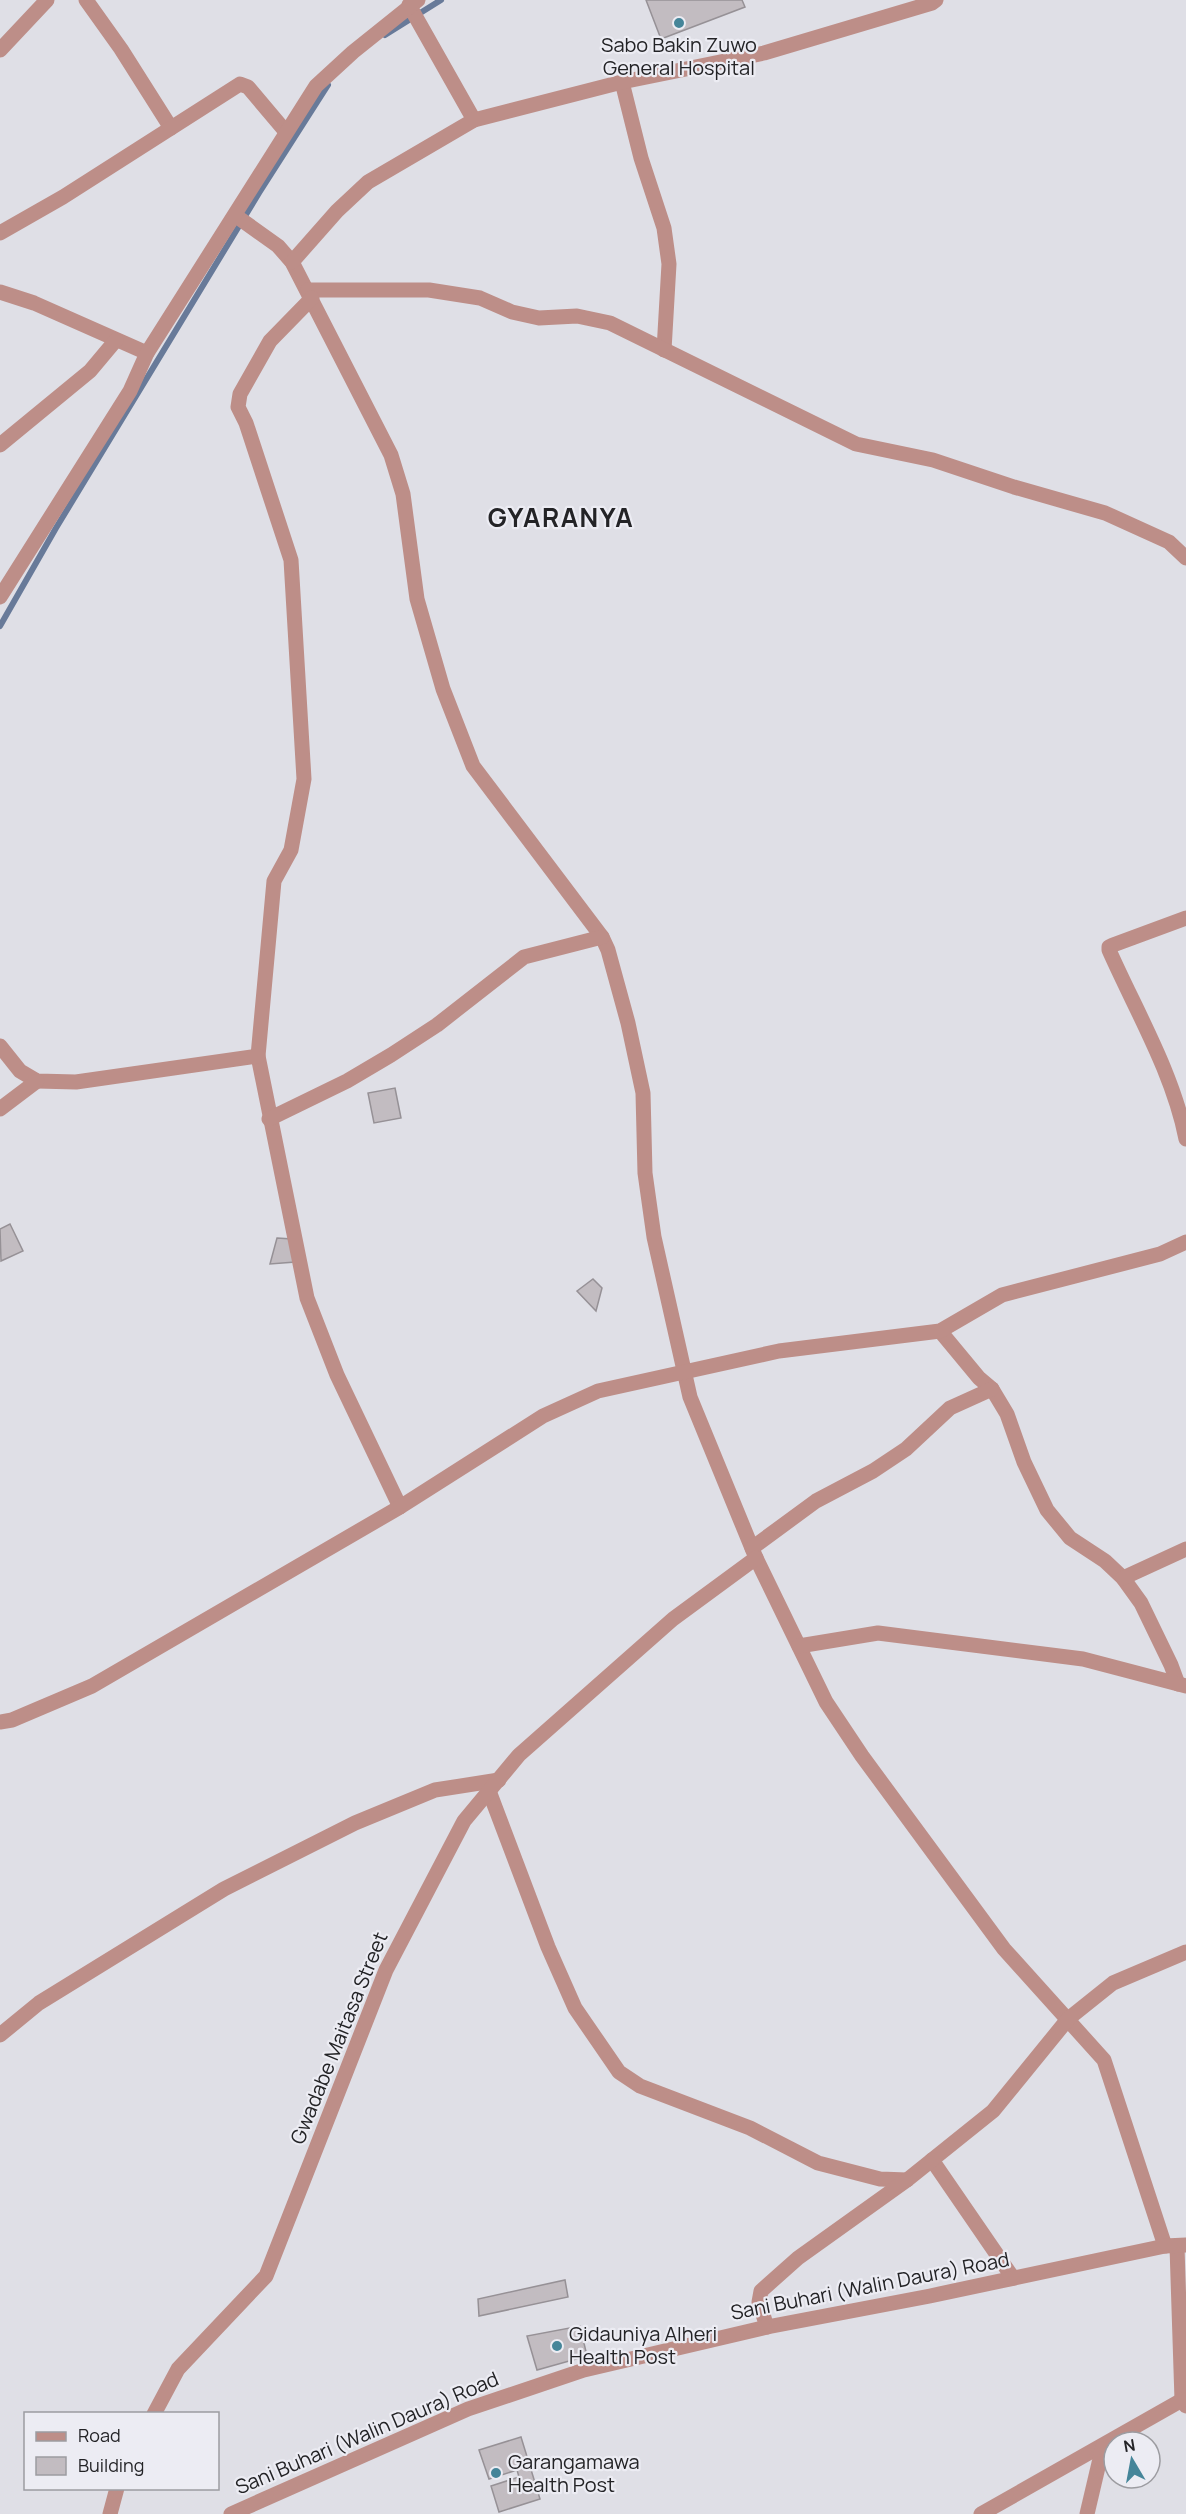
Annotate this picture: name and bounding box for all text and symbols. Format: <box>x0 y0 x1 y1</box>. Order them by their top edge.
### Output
marker: Sabo Bakin Zuwo General Hospital <box>672 16 686 30</box>
place label: Sabo Bakin Zuwo General Hospital <box>601 31 757 81</box>
district label: GYARANYA <box>488 499 634 535</box>
street label: Gwadabe Maitasa Street <box>284 1928 393 2148</box>
street label: Sani Buhari (Walin Daura) Road <box>728 2245 1012 2326</box>
place label: Gidauniya Alheri Health Post <box>569 2320 717 2370</box>
marker: Gidauniya Alheri Health Post <box>550 2339 564 2353</box>
street label: Sani Buhari (Walin Daura) Road <box>231 2365 503 2500</box>
legend <box>24 2412 219 2490</box>
text: Road <box>78 2423 121 2447</box>
north arrow <box>1102 2430 1162 2490</box>
text: N <box>1122 2433 1137 2457</box>
place label: Garangamawa Health Post <box>508 2448 640 2498</box>
text: Building <box>78 2453 144 2477</box>
marker: Garangamawa Health Post <box>489 2466 503 2480</box>

